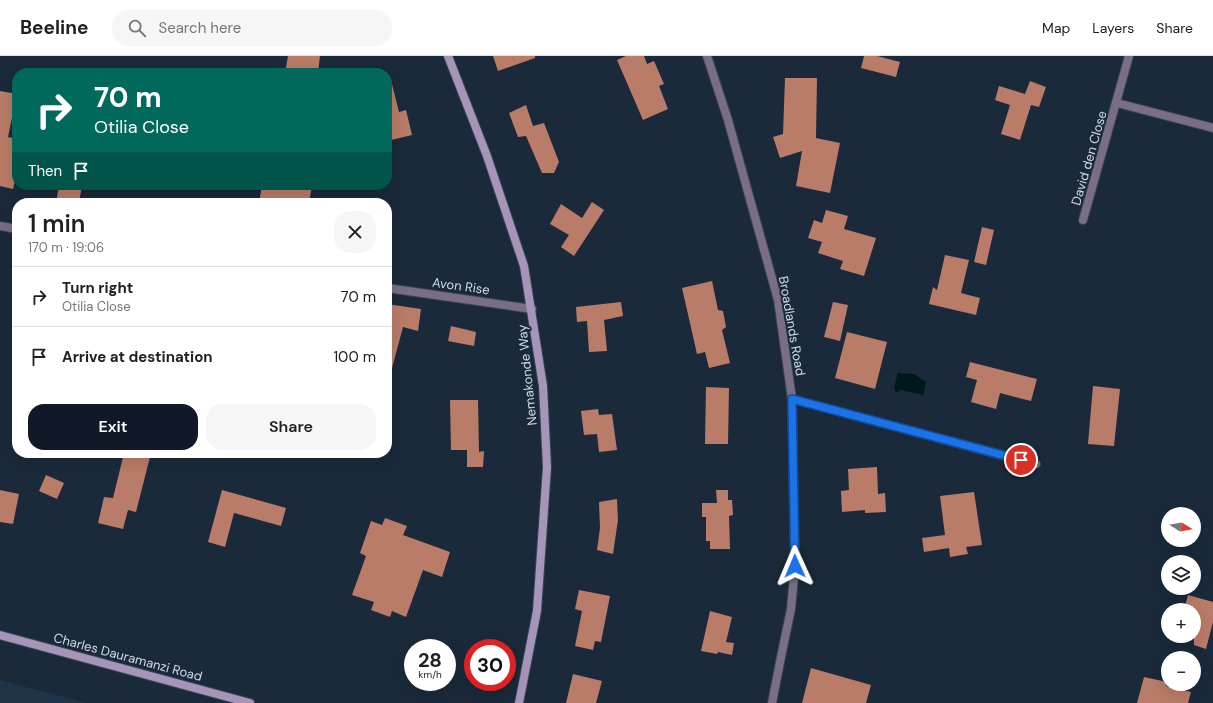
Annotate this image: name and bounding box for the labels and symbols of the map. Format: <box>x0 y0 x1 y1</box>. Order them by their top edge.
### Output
street label: David den Close <box>1067 109 1111 207</box>
street label: Avon Rise <box>431 274 491 298</box>
street label: Broadlands Road <box>775 275 809 377</box>
street label: Nemakonde Way <box>513 324 541 426</box>
pin <box>1004 443 1038 477</box>
north arrow <box>1161 507 1201 547</box>
position arrow <box>774 545 816 587</box>
street label: Charles Dauramanzi Road <box>52 629 204 685</box>
speed limit sign: 30 <box>464 639 516 691</box>

